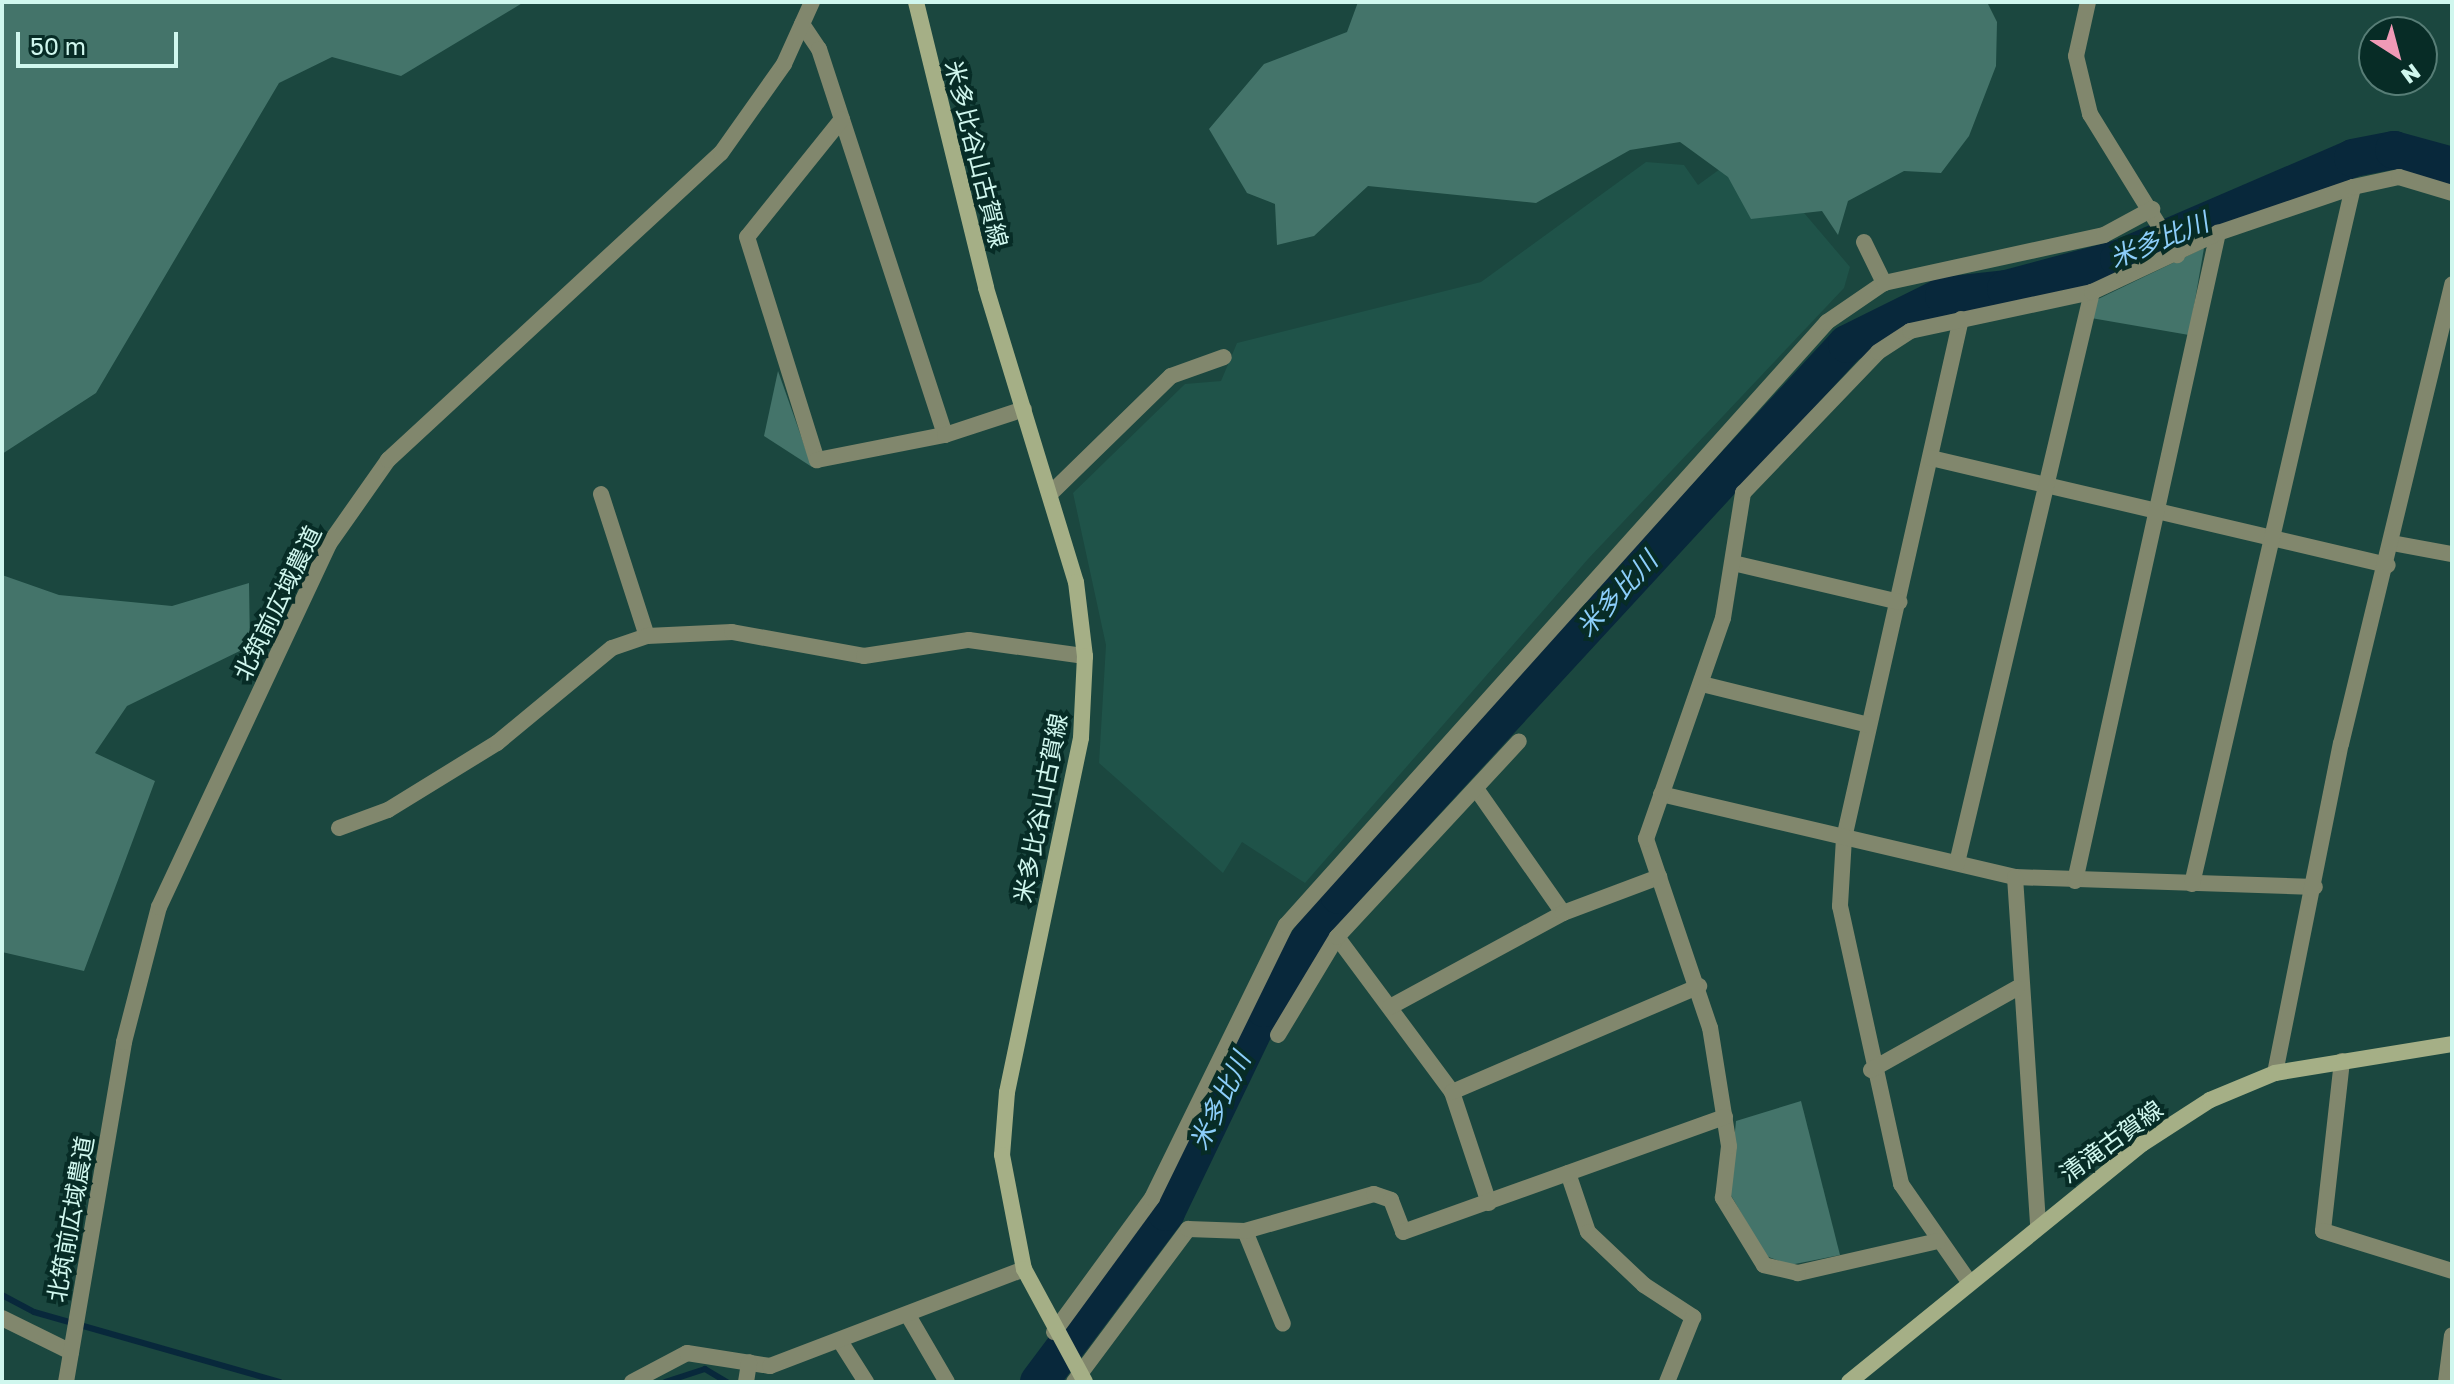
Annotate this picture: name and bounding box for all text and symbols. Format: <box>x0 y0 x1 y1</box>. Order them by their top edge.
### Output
scale bar <box>20 16 182 66</box>
north arrow <box>2358 16 2438 96</box>
text: 50 m <box>30 31 86 60</box>
street label: 米多比谷山古賀線 <box>940 57 1014 251</box>
text: N <box>2397 58 2426 90</box>
water label: 米多比川 <box>2105 206 2213 274</box>
street label: 北筑前広域農道 <box>227 521 327 685</box>
water label: 米多比川 <box>1570 545 1664 643</box>
street label: 米多比谷山古賀線 <box>1008 711 1072 905</box>
water label: 米多比川 <box>1183 1047 1257 1155</box>
street label: 清滝古賀線 <box>2054 1094 2168 1188</box>
street label: 北筑前広域農道 <box>41 1134 99 1304</box>

